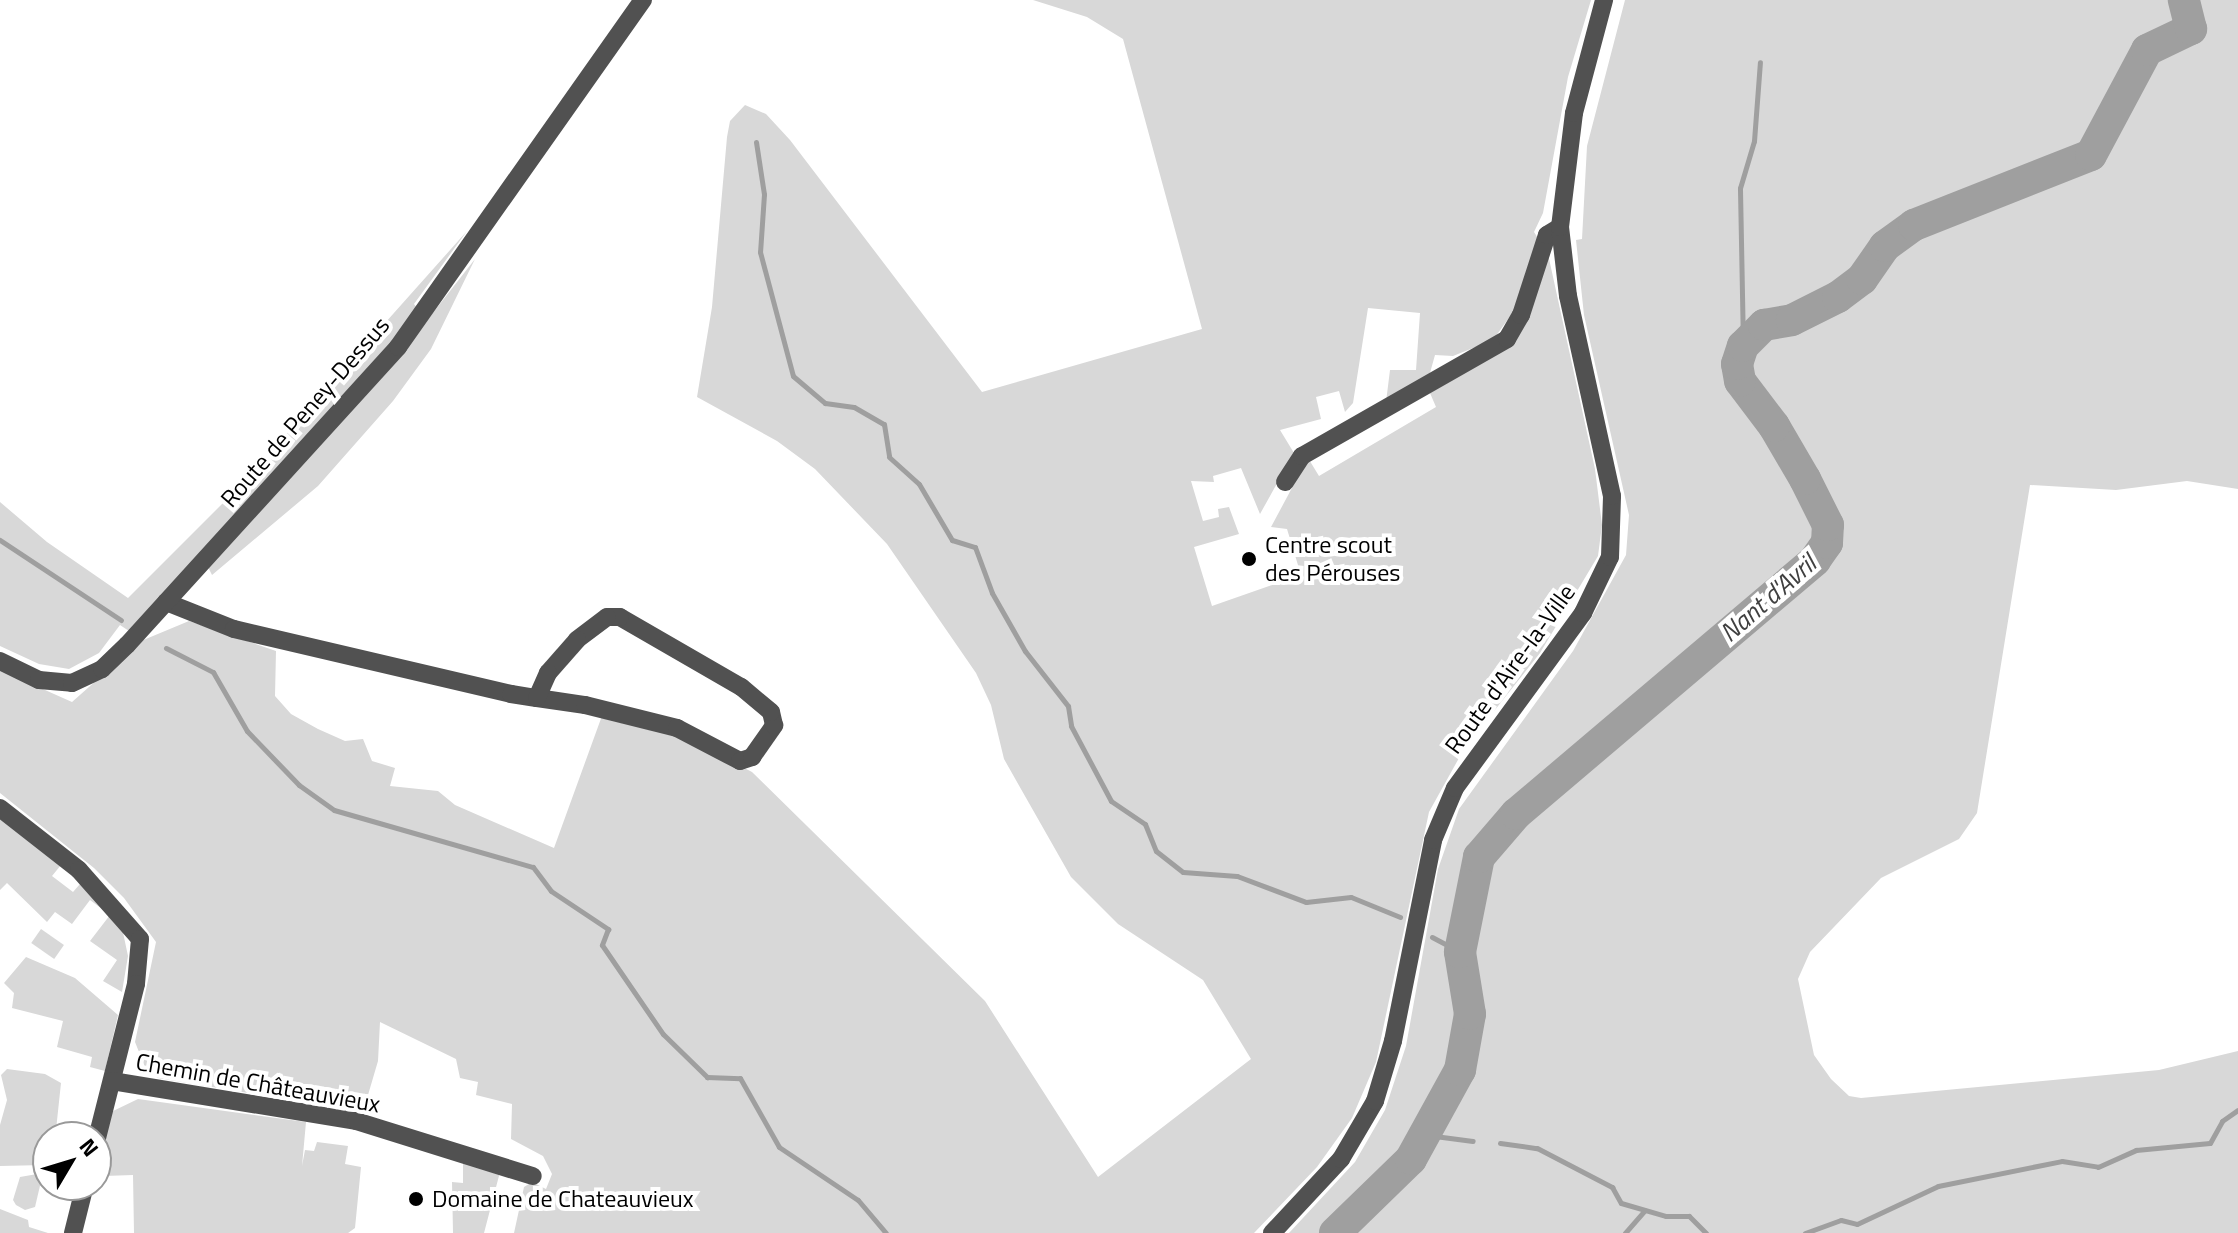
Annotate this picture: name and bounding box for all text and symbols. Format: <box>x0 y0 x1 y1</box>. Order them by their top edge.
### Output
street label: Route de Peney-Dessus <box>215 311 395 513</box>
place label: Centre scout des Pérouses <box>1265 531 1400 587</box>
water label: Nant d'Avril <box>1714 548 1822 648</box>
marker: Centre scout des Pérouses <box>1240 550 1258 568</box>
street label: Route d'Aire-la-Ville <box>1439 579 1581 759</box>
street label: Chemin de Châteauvieux <box>134 1047 382 1119</box>
north arrow <box>32 1121 112 1201</box>
text: N <box>71 1131 107 1164</box>
place label: Domaine de Chateauvieux <box>432 1185 694 1213</box>
marker: Domaine de Chateauvieux <box>407 1190 425 1208</box>

